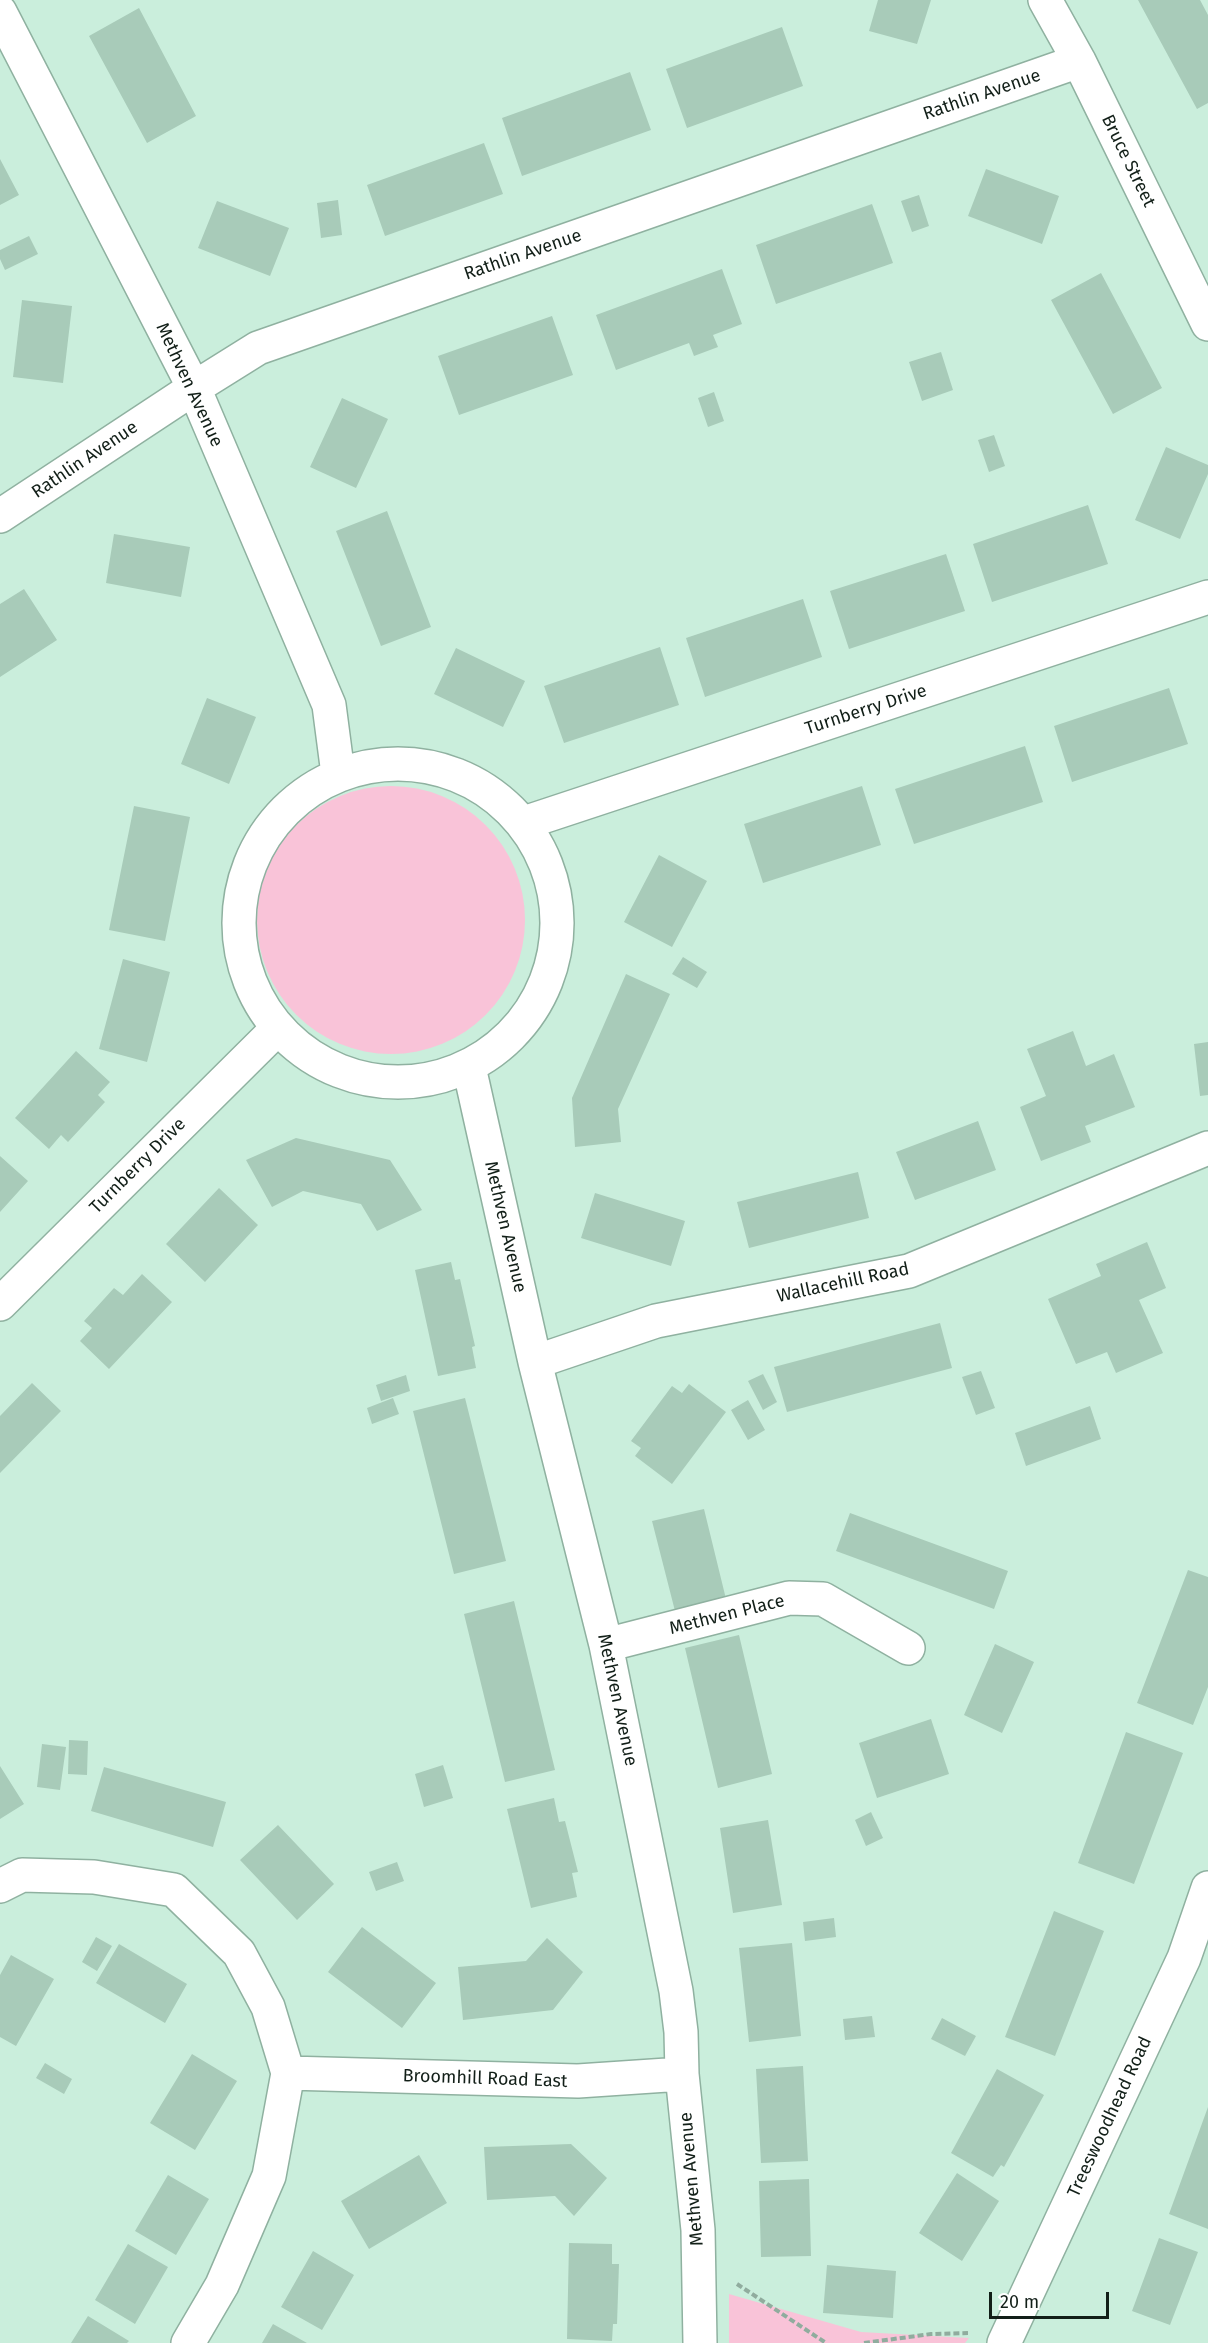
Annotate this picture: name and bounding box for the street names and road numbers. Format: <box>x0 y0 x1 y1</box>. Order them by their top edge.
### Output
street label: Rathlin Avenue <box>920 65 1044 125</box>
street label: Bruce Street <box>1096 111 1160 211</box>
street label: Rathlin Avenue <box>461 225 585 285</box>
street label: Methven Avenue <box>151 320 227 450</box>
street label: Rathlin Avenue <box>28 417 142 503</box>
street label: Turnberry Drive <box>802 680 930 740</box>
street label: Turnberry Drive <box>86 1114 190 1218</box>
street label: Methven Avenue <box>479 1159 531 1295</box>
street label: Wallacehill Road <box>775 1258 911 1308</box>
street label: Methven Place <box>667 1590 787 1640</box>
street label: Methven Avenue <box>592 1632 642 1768</box>
street label: Treeswoodhead Road <box>1063 2033 1157 2201</box>
street label: Broomhill Road East <box>402 2065 568 2093</box>
street label: Methven Avenue <box>675 2111 709 2247</box>

